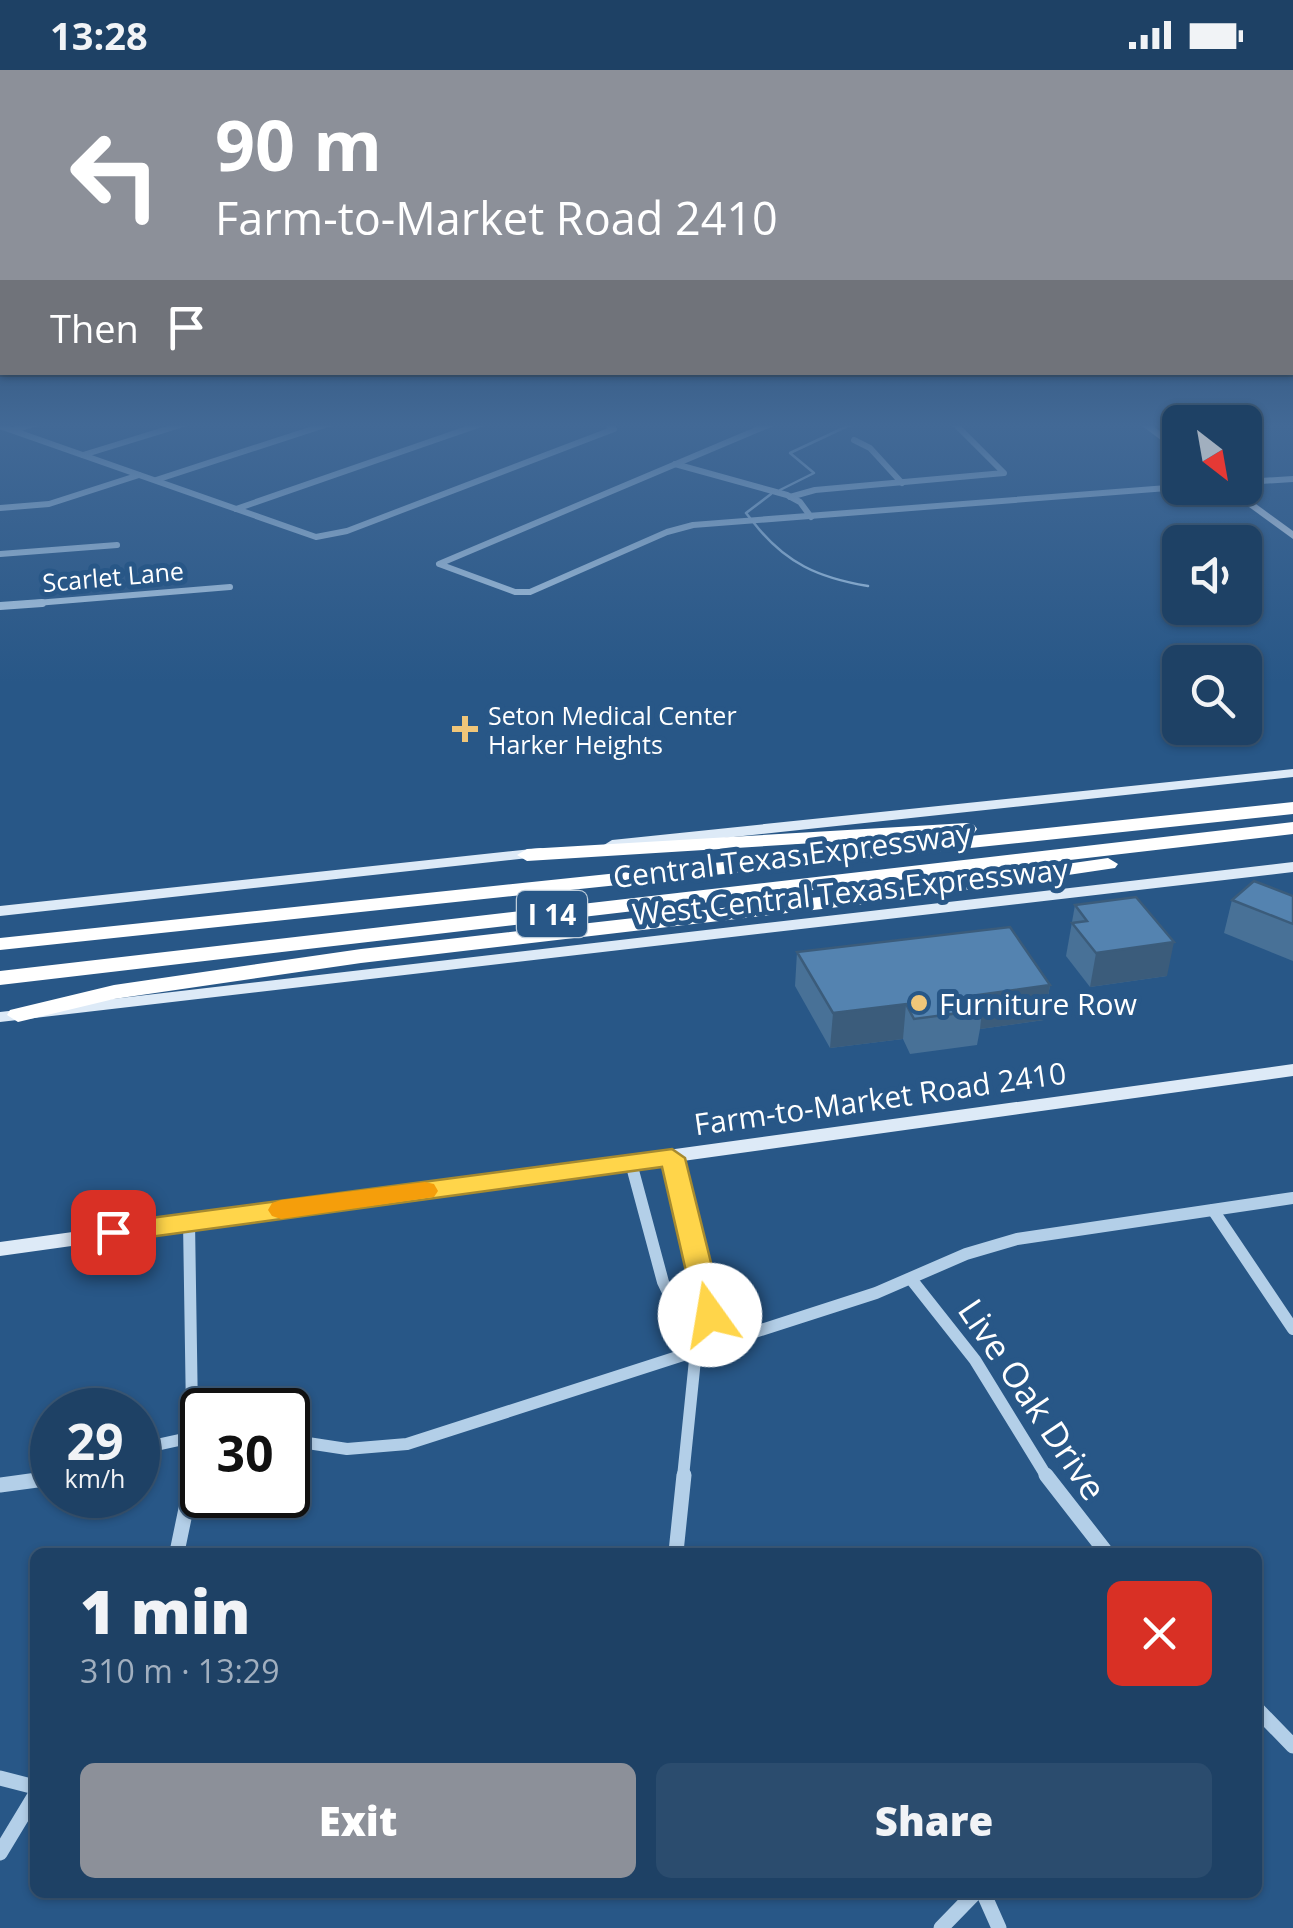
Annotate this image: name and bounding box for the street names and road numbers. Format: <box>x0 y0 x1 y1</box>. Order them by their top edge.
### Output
street label: Scarlet Lane <box>41 553 185 599</box>
street label: Central Texas Expressway <box>611 813 974 897</box>
street label: West Central Texas Expressway <box>630 848 1071 934</box>
road number: I 14 <box>517 891 587 937</box>
street label: Farm-to-Market Road 2410 <box>691 1052 1069 1144</box>
street label: Live Oak Drive <box>948 1289 1118 1509</box>

